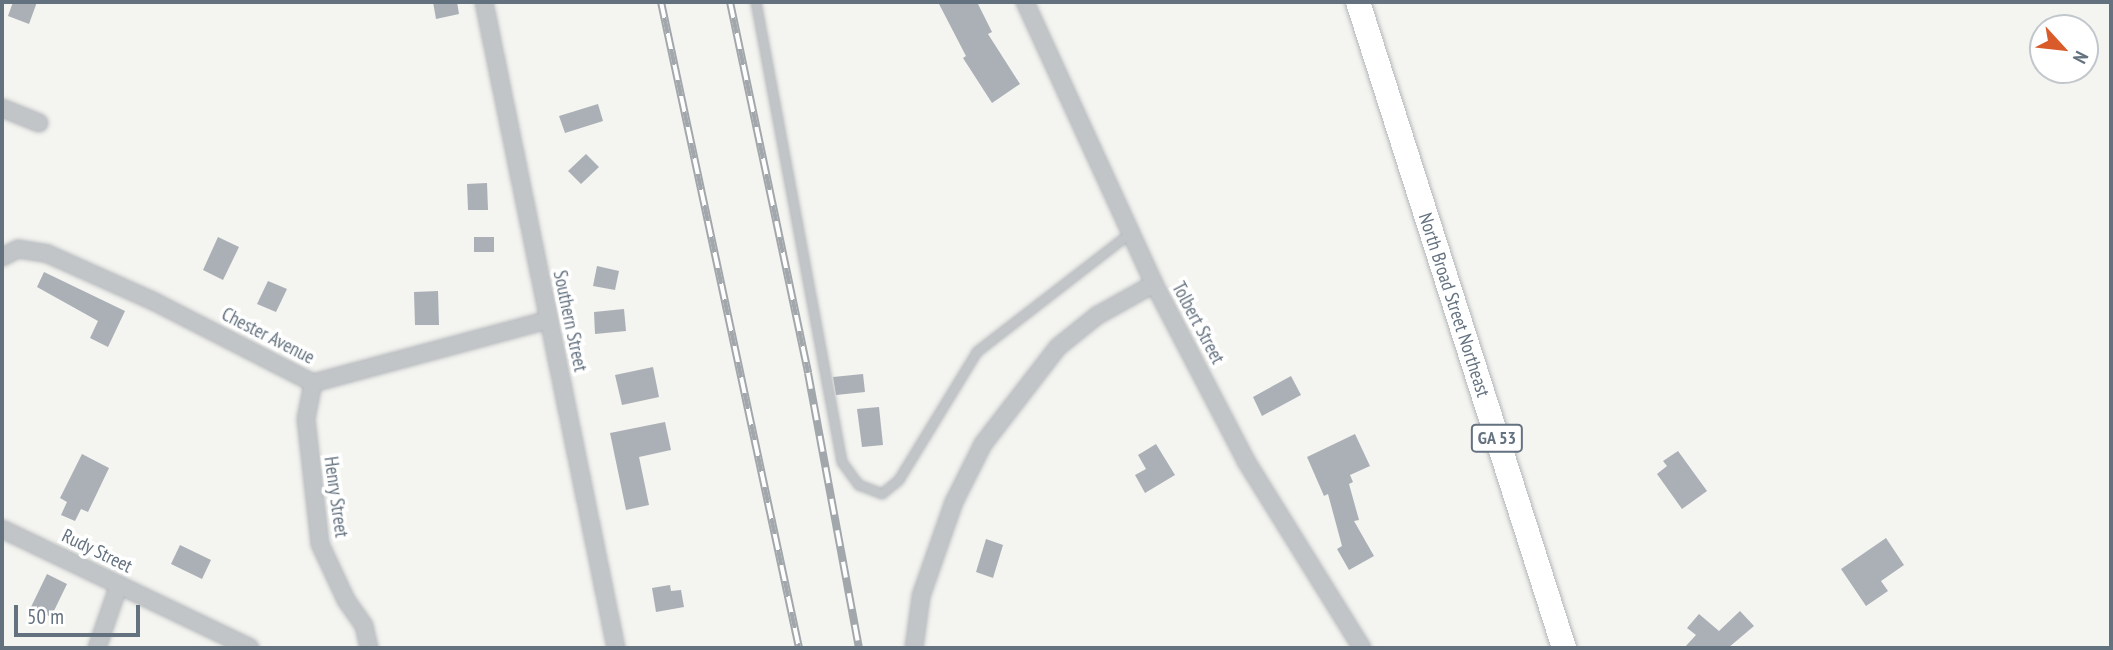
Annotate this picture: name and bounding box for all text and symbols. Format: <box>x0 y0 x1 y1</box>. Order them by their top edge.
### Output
north arrow <box>2029 14 2099 84</box>
text: N <box>2068 48 2094 68</box>
street label: North Broad Street Northeast <box>1413 210 1495 400</box>
street label: Southern Street <box>548 268 592 374</box>
street label: Tolbert Street <box>1167 278 1229 368</box>
street label: Chester Avenue <box>218 303 318 369</box>
road number: GA 53 <box>1469 424 1525 452</box>
street label: Henry Street <box>319 455 353 539</box>
street label: Rudy Street <box>58 524 136 578</box>
scale bar <box>18 590 144 634</box>
text: 50 m <box>27 603 64 630</box>

